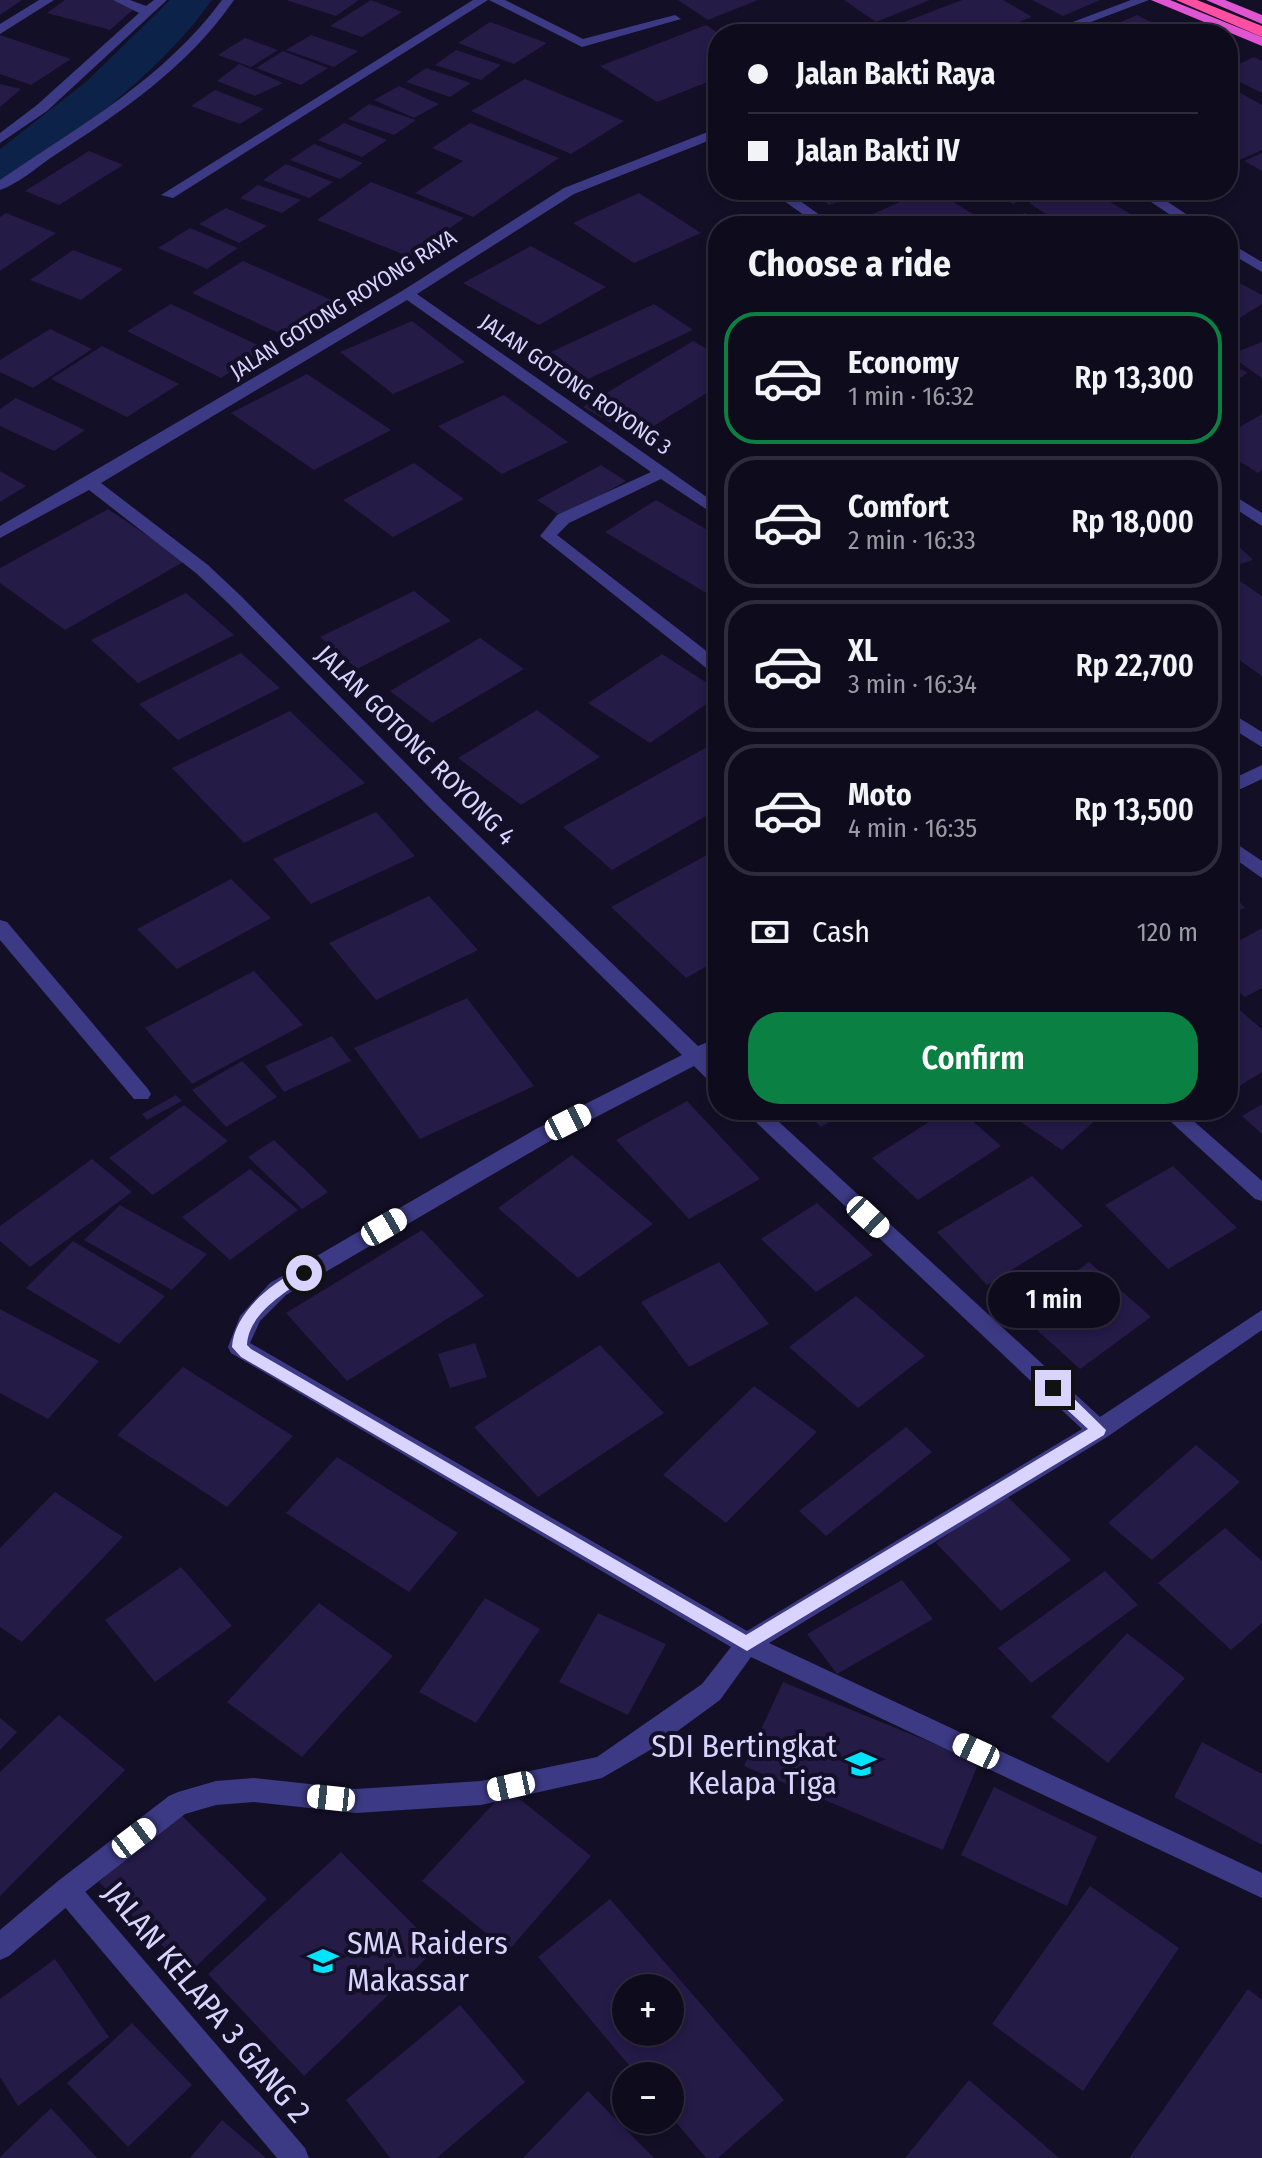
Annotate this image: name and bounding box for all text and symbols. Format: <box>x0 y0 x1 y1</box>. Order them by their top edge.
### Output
text: Jalan Bakti Raya <box>796 56 995 92</box>
text: Jalan Bakti IV <box>796 133 960 169</box>
street label: JALAN GOTONG ROYONG RAYA <box>225 223 462 385</box>
text: Choose a ride <box>748 242 951 286</box>
street label: JALAN GOTONG ROYONG 3 <box>475 308 677 461</box>
icon: car <box>752 342 824 414</box>
text: Economy <box>848 345 959 381</box>
text: Rp 13,300 <box>1075 360 1194 396</box>
text: 1 min · 16:32 <box>848 381 974 412</box>
icon: car <box>752 486 824 558</box>
text: Comfort <box>848 489 949 525</box>
text: Rp 18,000 <box>1072 504 1194 540</box>
text: 2 min · 16:33 <box>848 525 976 556</box>
icon: car <box>752 630 824 702</box>
text: XL <box>848 633 878 669</box>
street label: JALAN GOTONG ROYONG 4 <box>309 639 522 852</box>
text: Rp 22,700 <box>1076 648 1194 684</box>
text: 3 min · 16:34 <box>848 669 977 700</box>
icon: car <box>752 774 824 846</box>
text: Moto <box>848 777 912 813</box>
text: Rp 13,500 <box>1074 792 1194 828</box>
text: 4 min · 16:35 <box>848 813 977 844</box>
icon: cash <box>748 910 792 954</box>
text: Cash <box>812 914 870 950</box>
text: 120 m <box>1137 917 1198 948</box>
button: Confirm <box>748 1012 1198 1104</box>
car <box>541 1100 595 1144</box>
car <box>842 1192 894 1242</box>
car <box>357 1205 411 1249</box>
route start <box>286 1255 322 1291</box>
callout: 1 min <box>987 1272 1119 1328</box>
text: 1 min <box>1026 1284 1082 1315</box>
route end <box>1035 1370 1071 1406</box>
place label: SDI Bertingkat Kelapa Tiga <box>651 1727 838 1802</box>
car <box>949 1730 1003 1772</box>
school or university icon: SDI Bertingkat Kelapa Tiga <box>844 1747 878 1781</box>
car <box>485 1769 537 1803</box>
car <box>306 1784 356 1812</box>
car <box>108 1814 160 1862</box>
street label: JALAN KELAPA 3 GANG 2 <box>95 1874 319 2130</box>
place label: SMA Raiders Makassar <box>347 1924 508 1999</box>
school or university icon: SMA Raiders Makassar <box>306 1944 340 1978</box>
map controls <box>612 1974 684 2134</box>
button: + <box>612 1974 684 2046</box>
button: − <box>612 2062 684 2134</box>

